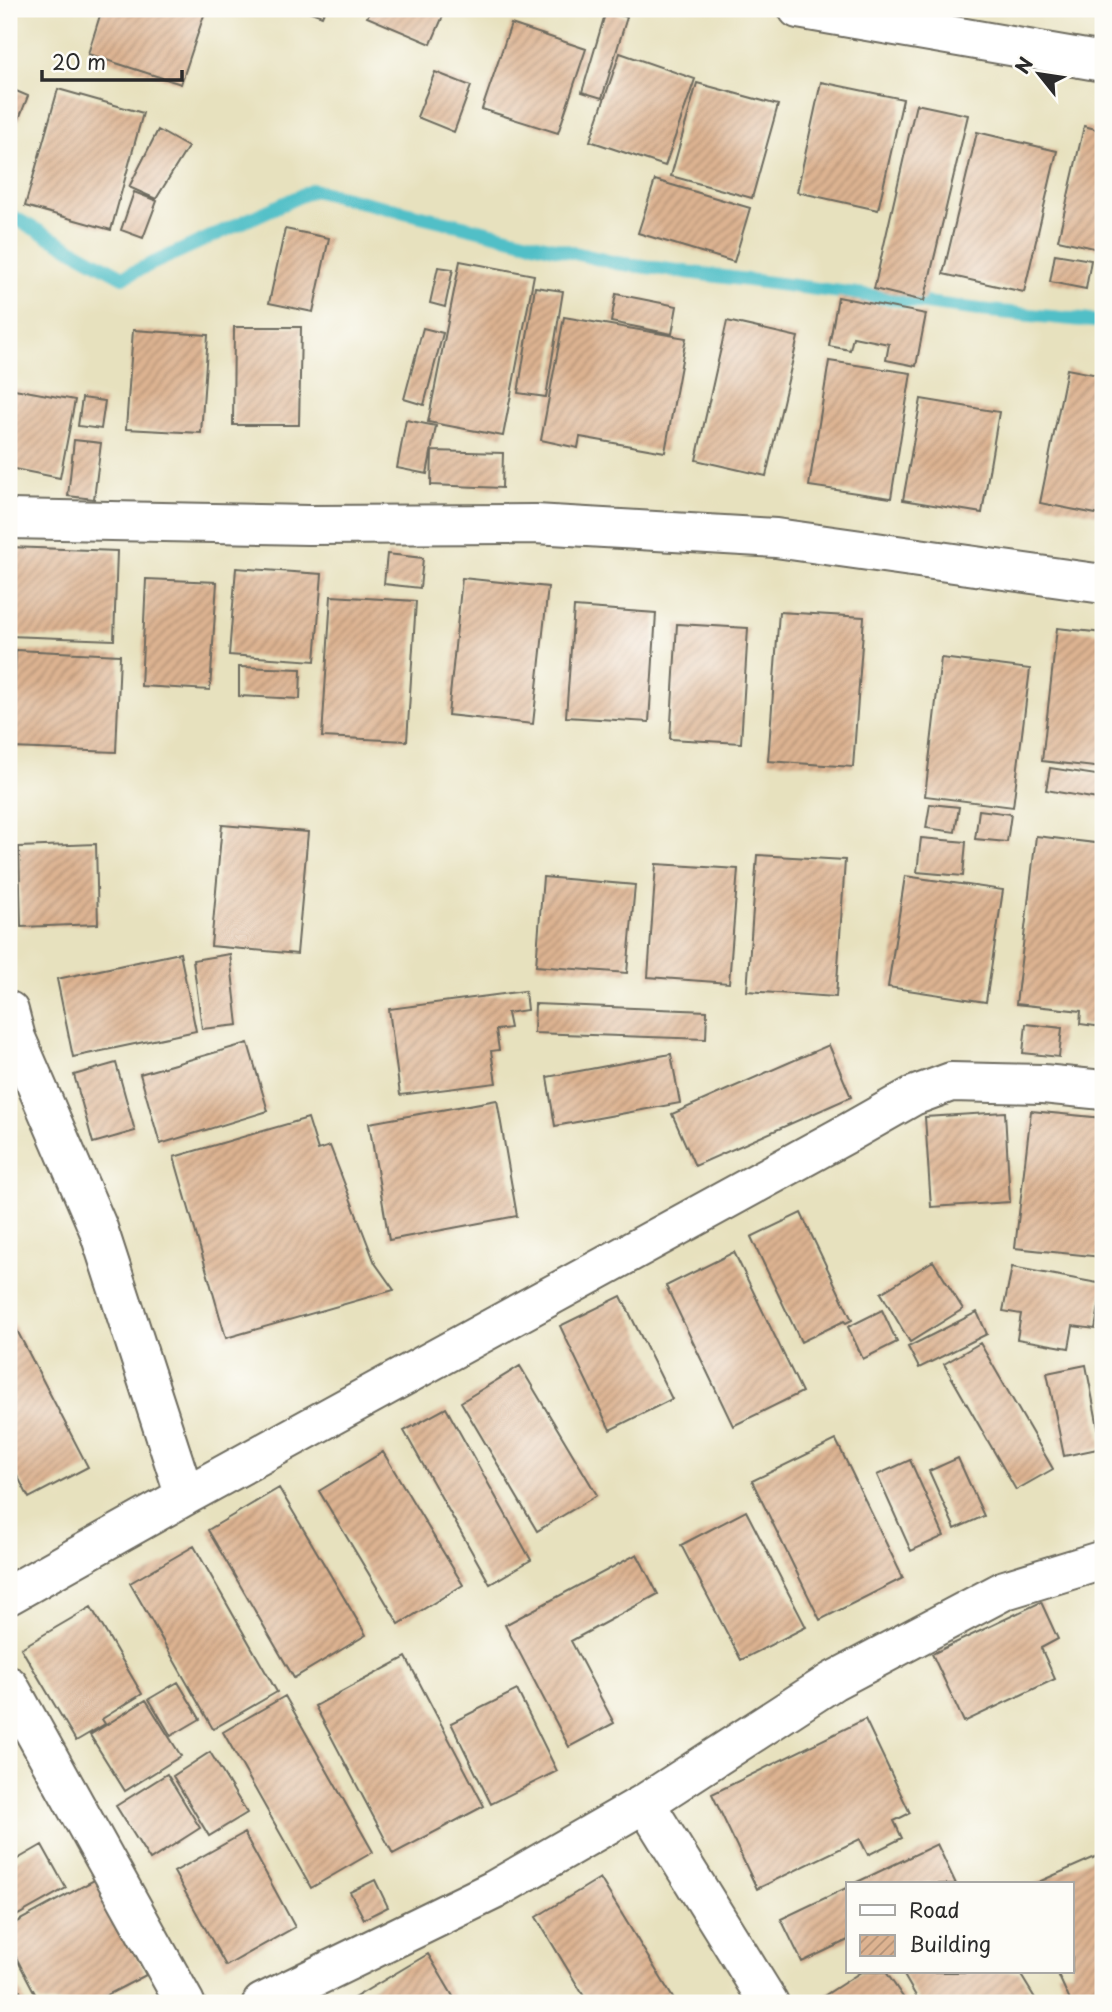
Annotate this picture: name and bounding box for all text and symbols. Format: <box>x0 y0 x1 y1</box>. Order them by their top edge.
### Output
scale bar <box>42 38 182 82</box>
north arrow <box>1004 38 1074 108</box>
text: 20 m <box>52 45 106 77</box>
text: N <box>1008 51 1039 79</box>
legend <box>846 1882 1074 1974</box>
text: Road <box>909 1893 960 1925</box>
text: Building <box>909 1927 991 1959</box>

